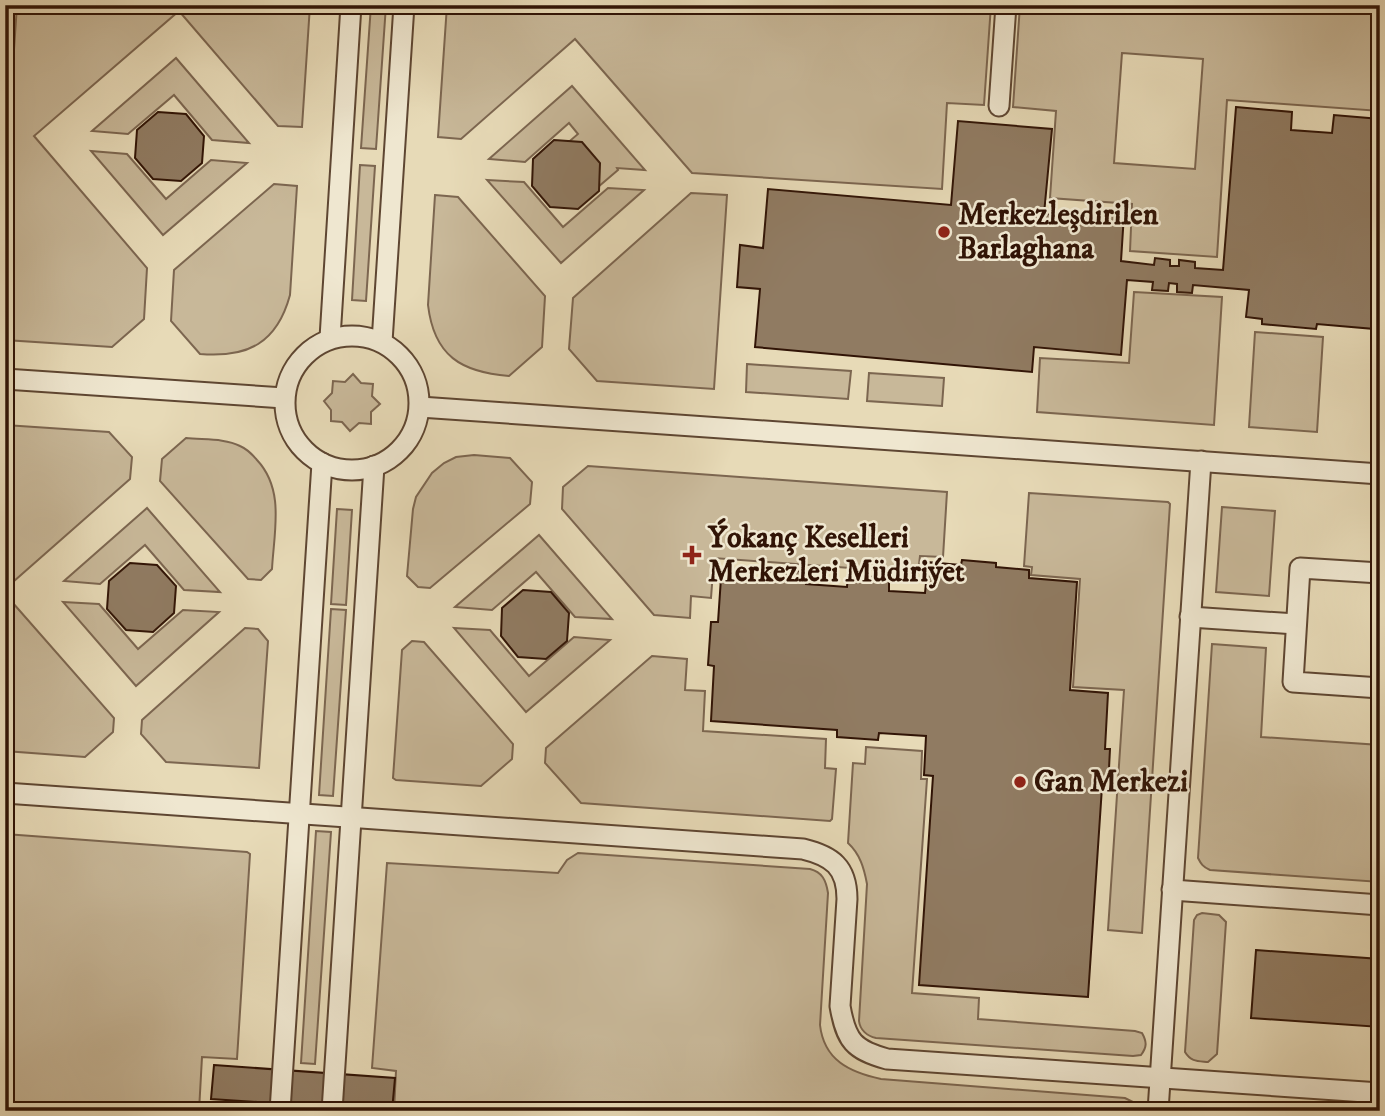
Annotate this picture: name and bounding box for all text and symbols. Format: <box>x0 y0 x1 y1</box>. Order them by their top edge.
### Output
place label: Merkezleşdirilen Barlaghana <box>958 197 1159 268</box>
marker: Merkezleşdirilen Barlaghana <box>936 224 952 240</box>
place label: Ýokanç Keselleri Merkezleri Müdiriýet <box>707 517 965 591</box>
marker: Ýokanç Keselleri Merkezleri Müdiriýet <box>682 545 702 565</box>
place label: Gan Merkezi <box>1034 764 1188 801</box>
marker: Gan Merkezi <box>1012 774 1028 790</box>

